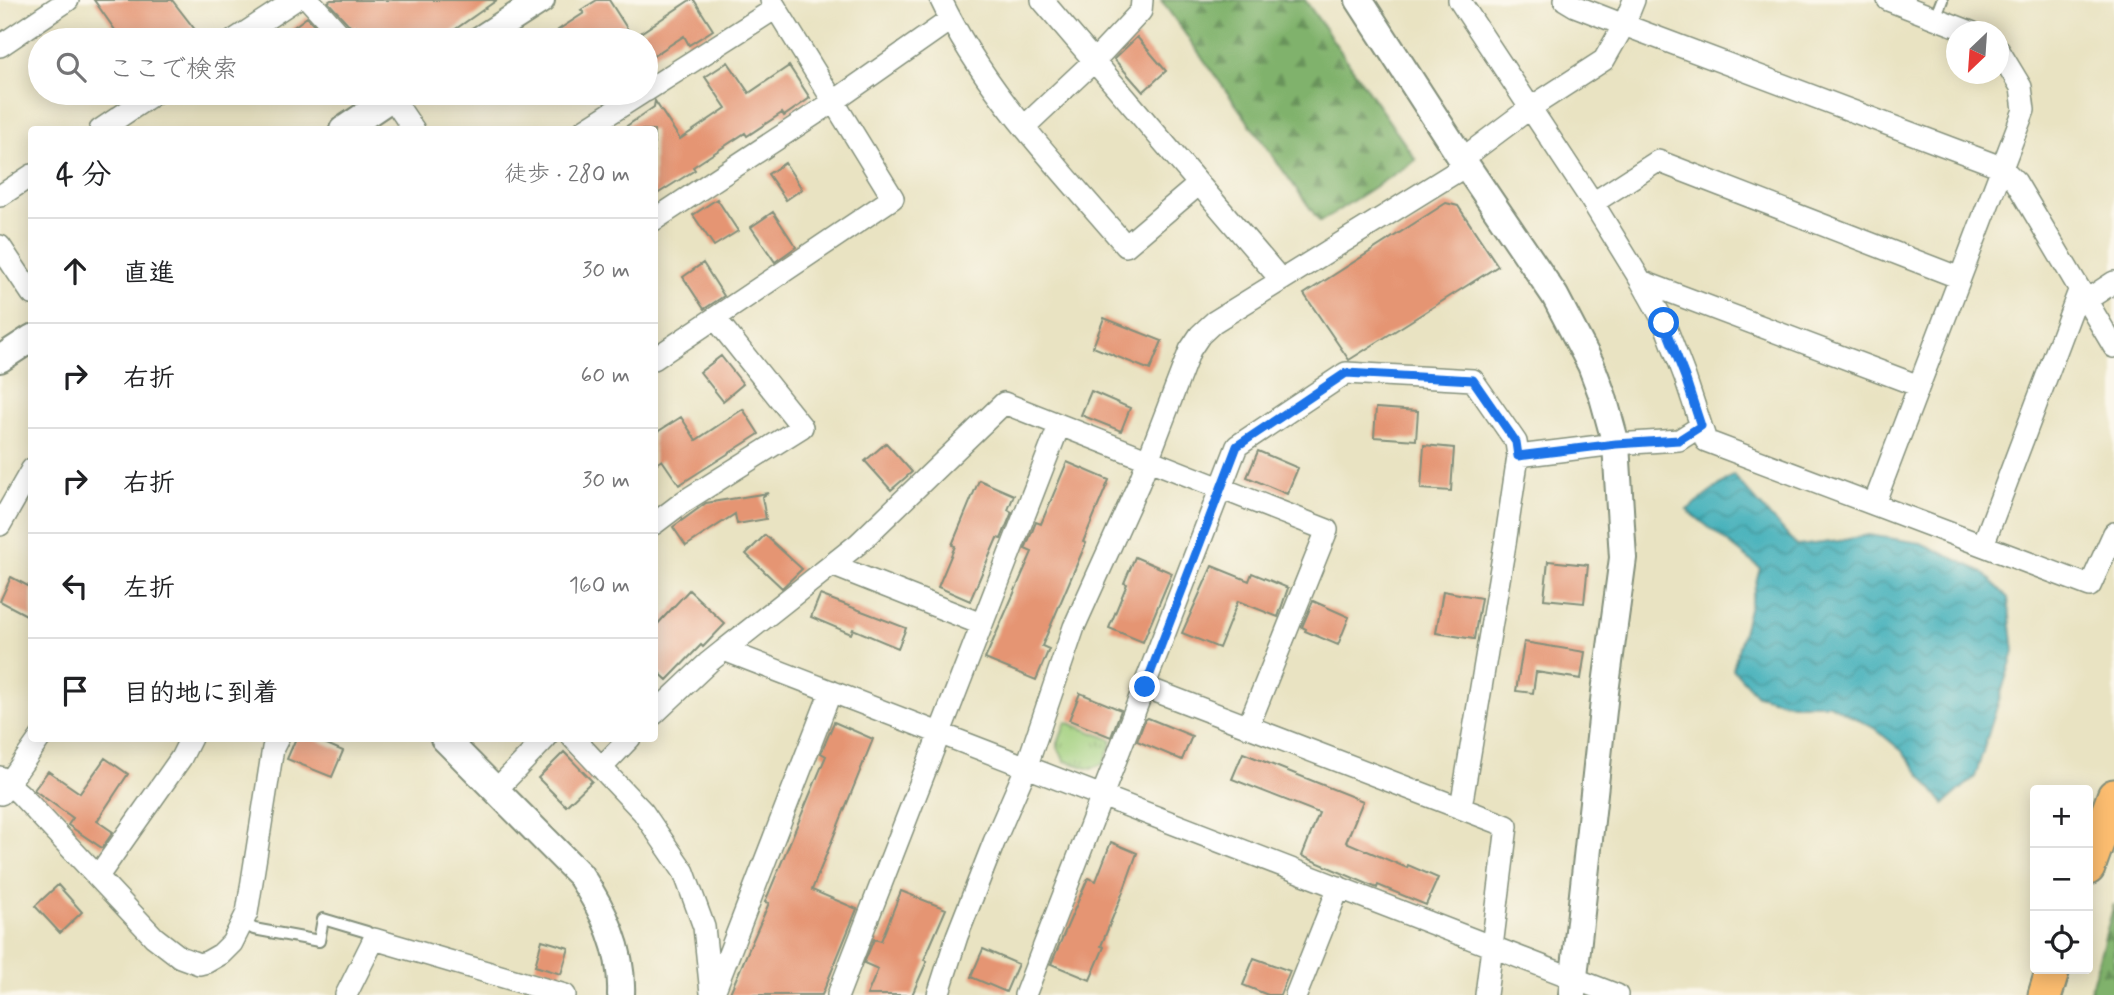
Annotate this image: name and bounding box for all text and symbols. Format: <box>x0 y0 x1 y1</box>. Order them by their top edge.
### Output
north arrow <box>1946 21 2009 84</box>
search box <box>28 28 658 105</box>
icon: search <box>52 48 90 86</box>
text: ここで検索 <box>108 53 238 87</box>
text: 4 分 <box>56 156 112 195</box>
text: 徒歩 · 280 m <box>504 160 630 190</box>
icon: ahead <box>56 252 94 290</box>
text: 30 m <box>582 256 630 286</box>
text: 直進 <box>123 257 175 291</box>
route start <box>1648 307 1679 338</box>
icon: right <box>56 357 94 395</box>
text: 60 m <box>581 361 630 391</box>
text: 右折 <box>123 362 175 396</box>
icon: right <box>56 462 94 500</box>
text: 30 m <box>582 466 630 496</box>
text: 右折 <box>123 467 175 501</box>
icon: left <box>56 567 94 605</box>
text: 160 m <box>569 571 630 601</box>
text: 左折 <box>123 572 175 606</box>
route end <box>1129 671 1160 702</box>
icon: arrive <box>56 672 94 710</box>
text: 目的地に到着 <box>123 677 279 711</box>
map controls <box>2030 785 2093 974</box>
button: + <box>2030 785 2093 848</box>
button: − <box>2030 848 2093 911</box>
button: locate <box>2030 911 2093 974</box>

